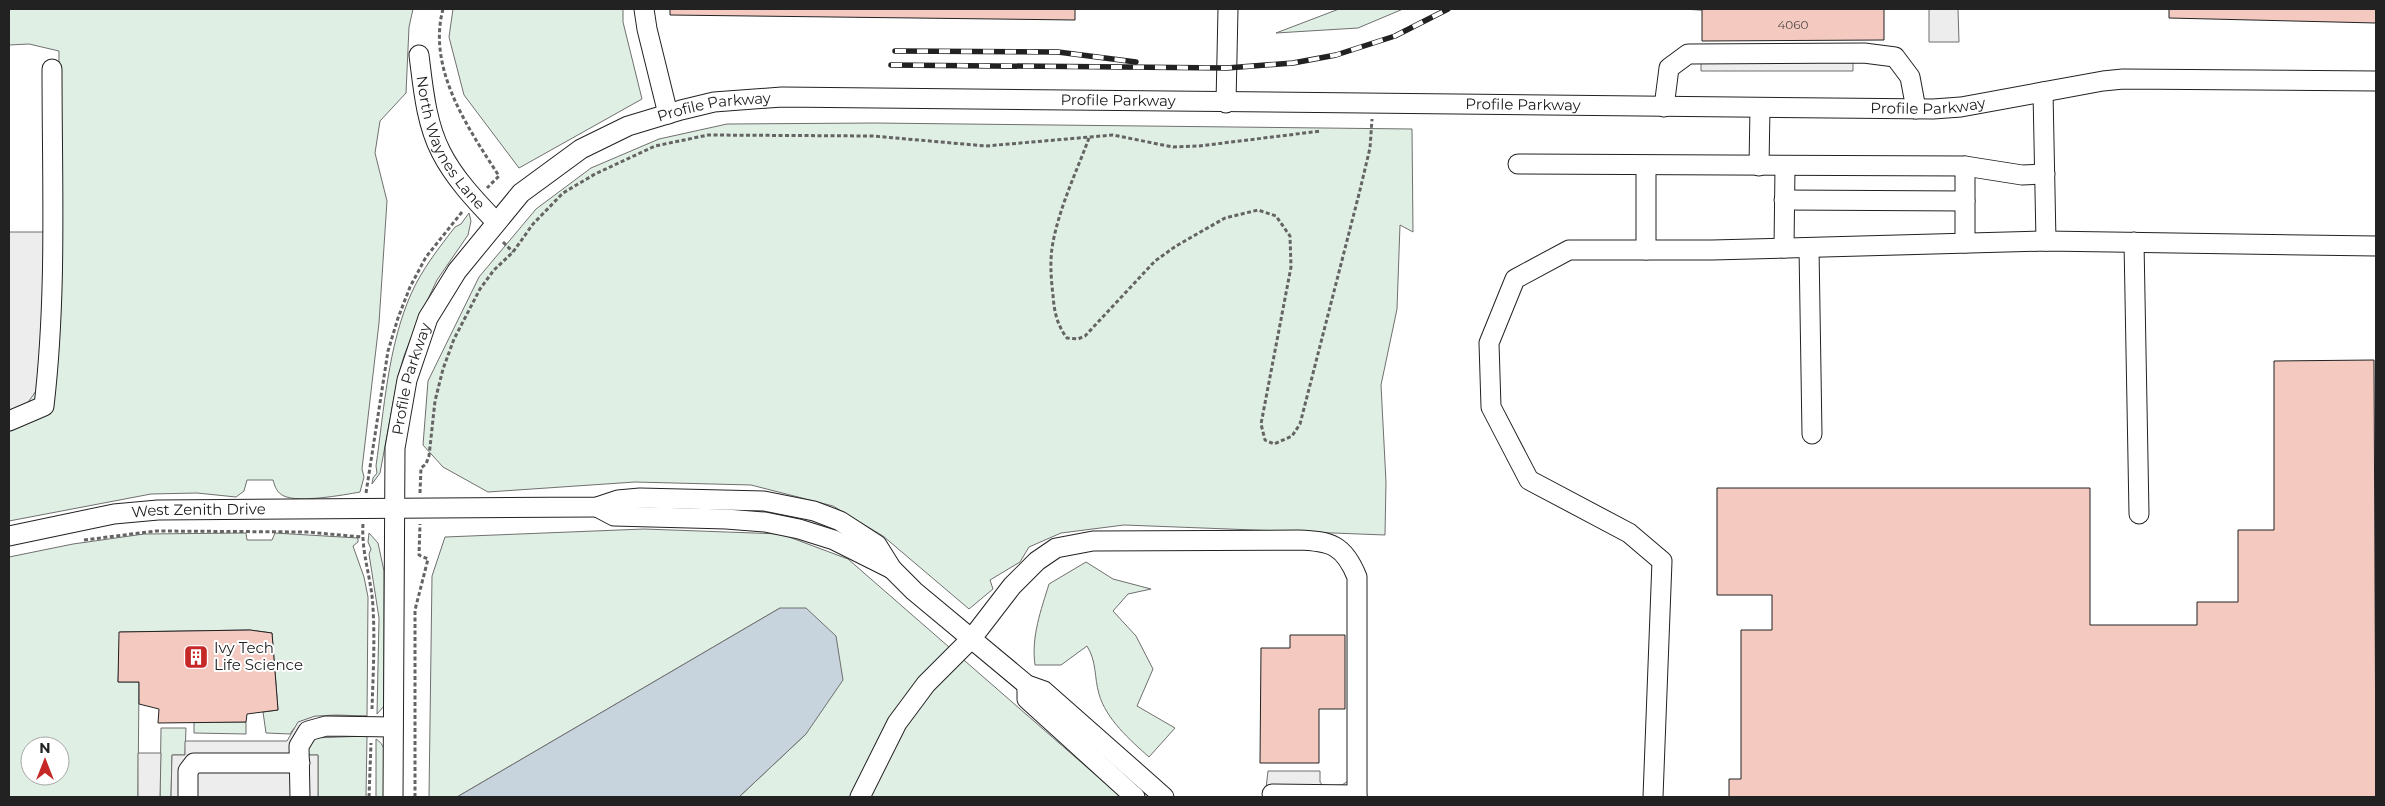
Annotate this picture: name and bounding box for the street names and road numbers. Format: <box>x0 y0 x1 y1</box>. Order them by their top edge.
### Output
street label: North Waynes Lane <box>413 75 489 213</box>
street label: Profile Parkway <box>655 88 772 126</box>
street label: Profile Parkway <box>1060 90 1177 110</box>
street label: Profile Parkway <box>1870 93 1988 118</box>
street label: Profile Parkway <box>1465 94 1582 114</box>
street label: Profile Parkway <box>387 320 435 436</box>
street label: West Zenith Drive <box>131 499 266 521</box>

